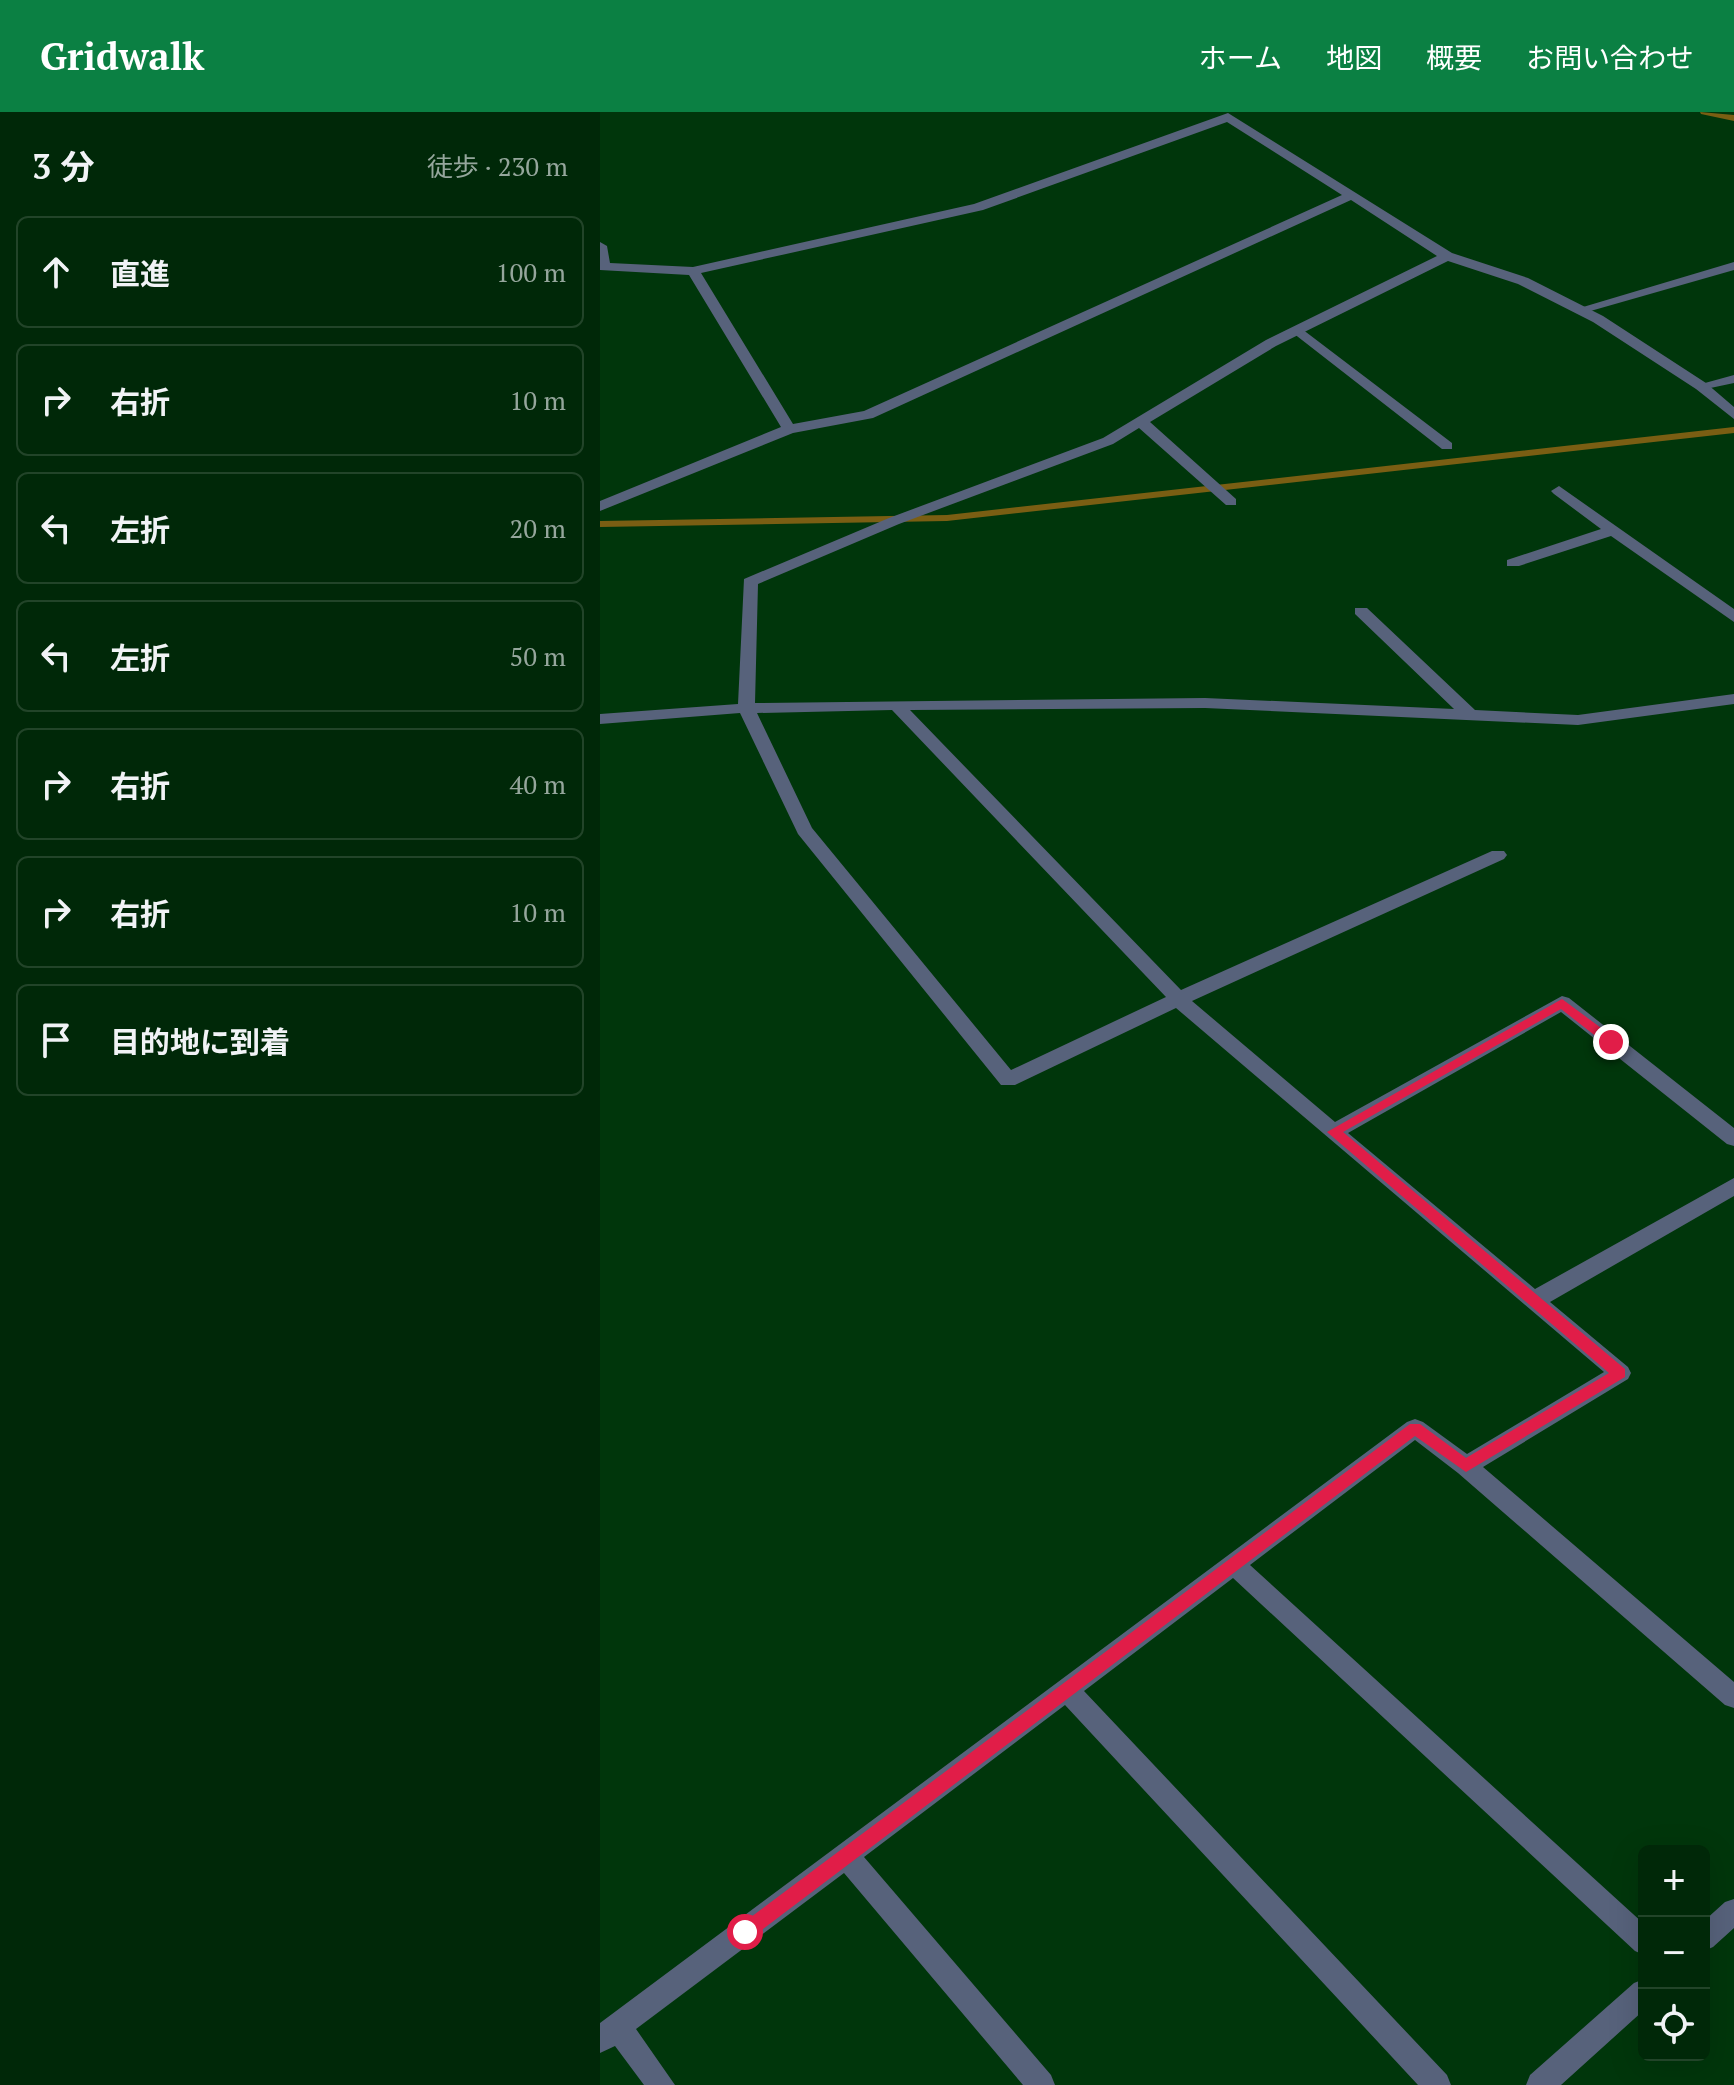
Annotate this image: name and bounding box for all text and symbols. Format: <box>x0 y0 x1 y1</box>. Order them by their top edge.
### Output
text: Gridwalk <box>40 31 204 81</box>
text: ホーム <box>1199 39 1282 76</box>
text: 地図 <box>1326 39 1382 76</box>
text: 概要 <box>1426 39 1482 76</box>
text: お問い合わせ <box>1526 39 1694 76</box>
text: 3 分 <box>32 144 94 189</box>
text: 徒歩 · 230 m <box>427 149 568 183</box>
icon: ahead <box>34 250 78 294</box>
text: 直進 <box>110 254 170 294</box>
text: 100 m <box>496 255 566 289</box>
icon: right <box>34 378 78 422</box>
text: 右折 <box>110 382 170 422</box>
text: 10 m <box>510 383 566 417</box>
icon: left <box>34 506 78 550</box>
text: 左折 <box>110 510 170 550</box>
text: 20 m <box>510 511 566 545</box>
icon: left <box>34 634 78 678</box>
text: 左折 <box>110 638 170 678</box>
text: 50 m <box>510 639 566 673</box>
icon: right <box>34 762 78 806</box>
text: 右折 <box>110 766 170 806</box>
text: 40 m <box>510 767 566 801</box>
icon: right <box>34 890 78 934</box>
text: 右折 <box>110 894 170 934</box>
text: 10 m <box>510 895 566 929</box>
icon: arrive <box>34 1018 78 1062</box>
text: 目的地に到着 <box>110 1022 290 1062</box>
route end <box>1593 1024 1629 1060</box>
map controls <box>1638 1845 1710 2061</box>
button: + <box>1638 1845 1710 1917</box>
route start <box>727 1914 763 1950</box>
button: − <box>1638 1917 1710 1989</box>
button: locate <box>1638 1989 1710 2061</box>

